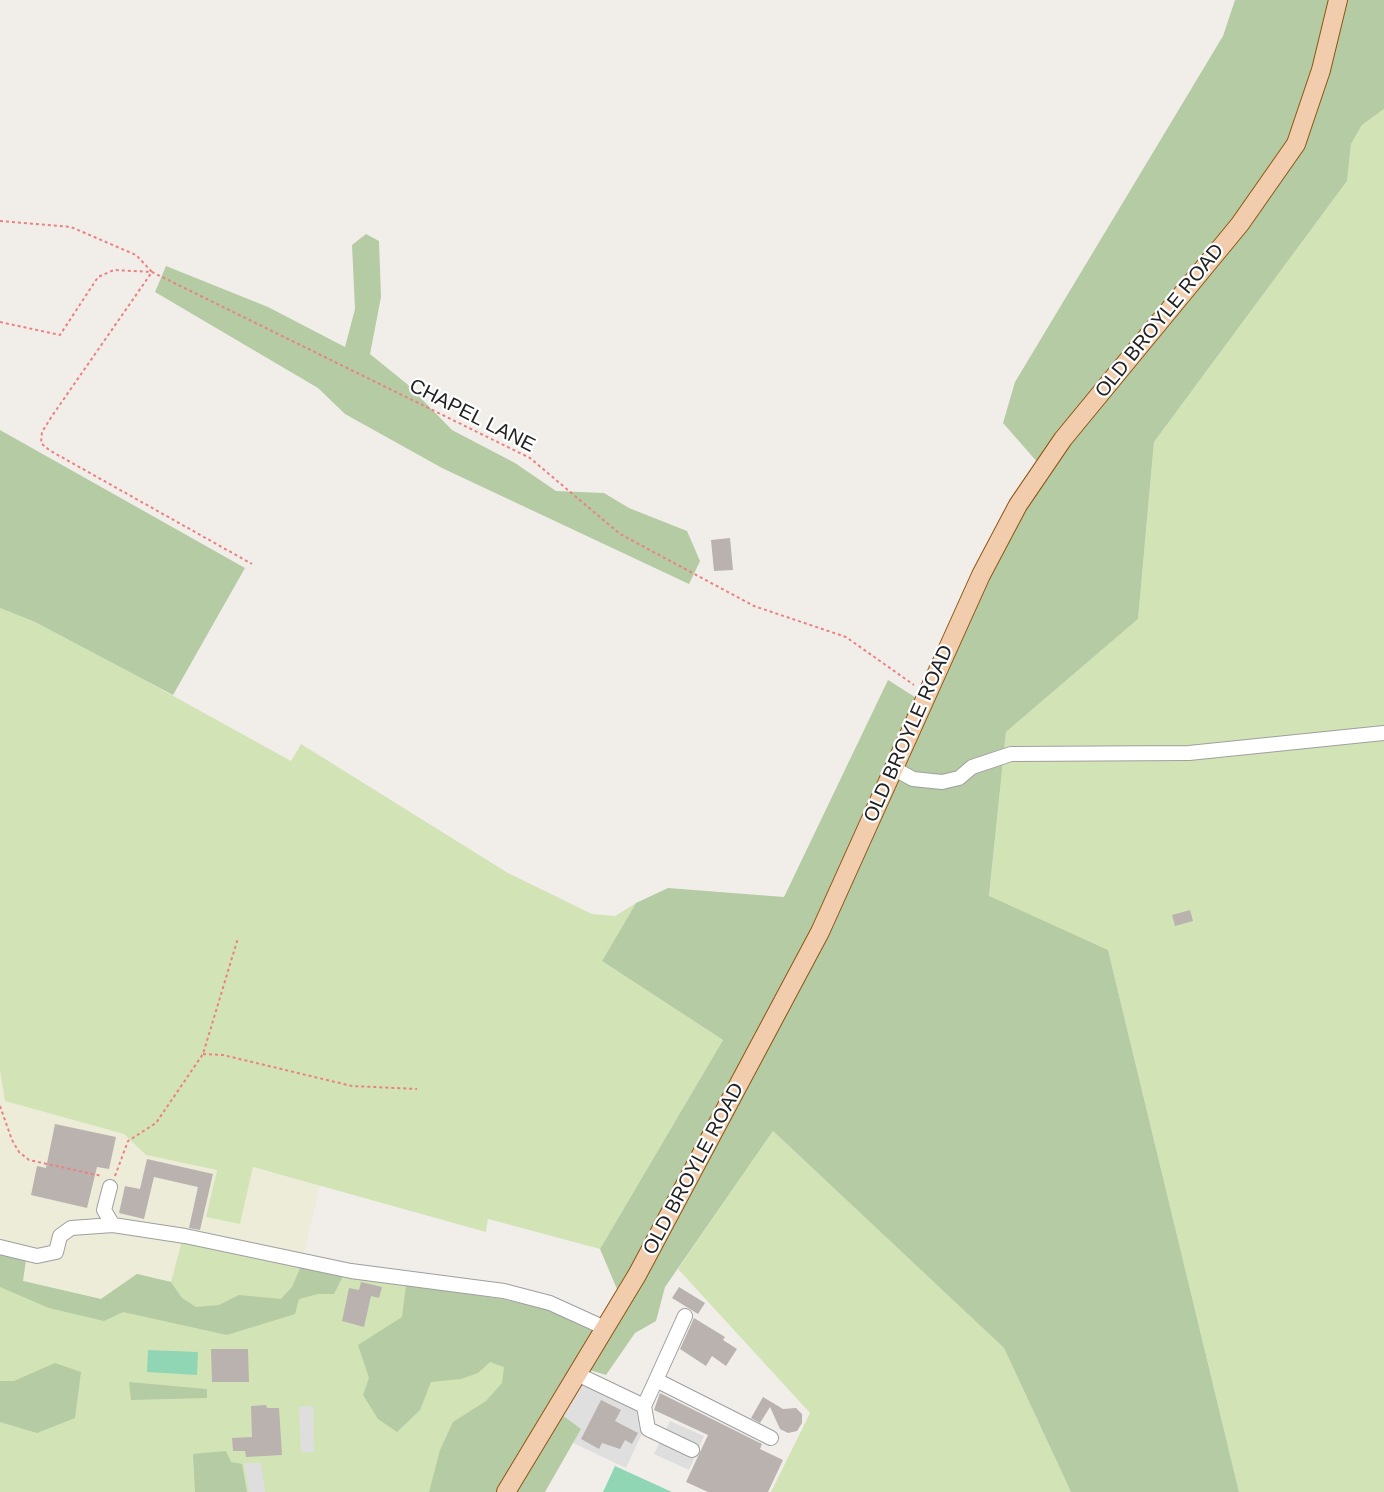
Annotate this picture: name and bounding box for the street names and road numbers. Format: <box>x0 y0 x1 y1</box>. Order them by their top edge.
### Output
street label: OLD BROYLE ROAD <box>1091 239 1229 403</box>
street label: CHAPEL LANE <box>405 374 539 458</box>
street label: OLD BROYLE ROAD <box>859 642 959 826</box>
street label: OLD BROYLE ROAD <box>639 1079 749 1259</box>

